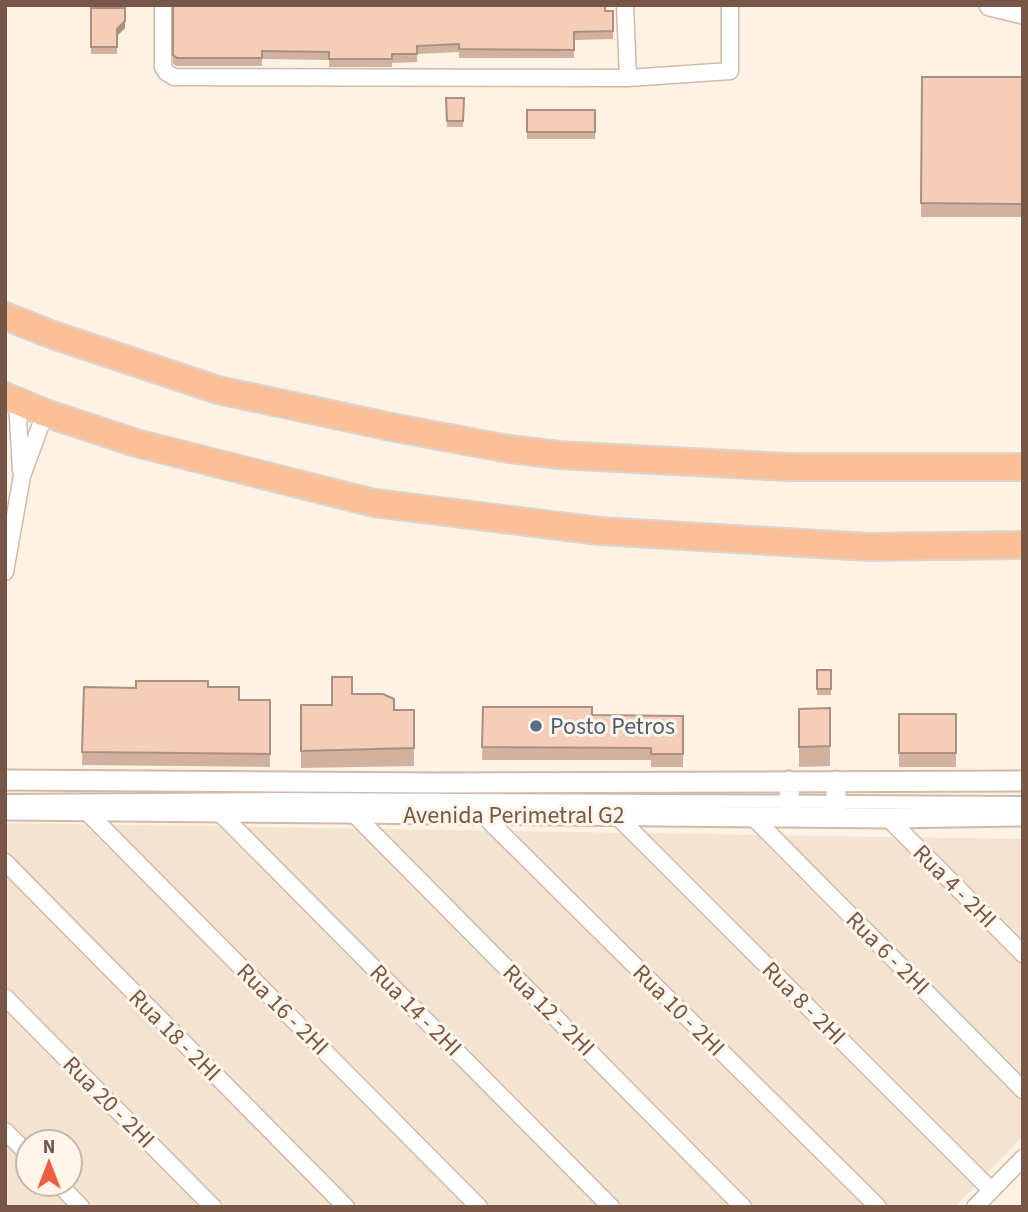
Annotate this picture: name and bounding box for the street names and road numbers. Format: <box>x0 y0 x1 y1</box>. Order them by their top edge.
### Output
street label: Avenida Perimetral G2 <box>403 798 625 833</box>
street label: Rua 4 - 2HI <box>905 836 1005 936</box>
street label: Rua 6 - 2HI <box>838 903 938 1003</box>
street label: Rua 8 - 2HI <box>754 953 854 1053</box>
street label: Rua 16 - 2HI <box>228 955 337 1064</box>
street label: Rua 14 - 2HI <box>361 956 470 1065</box>
street label: Rua 12 - 2HI <box>494 956 603 1065</box>
street label: Rua 10 - 2HI <box>624 956 733 1065</box>
street label: Rua 18 - 2HI <box>120 981 229 1090</box>
street label: Rua 20 - 2HI <box>54 1048 163 1157</box>

